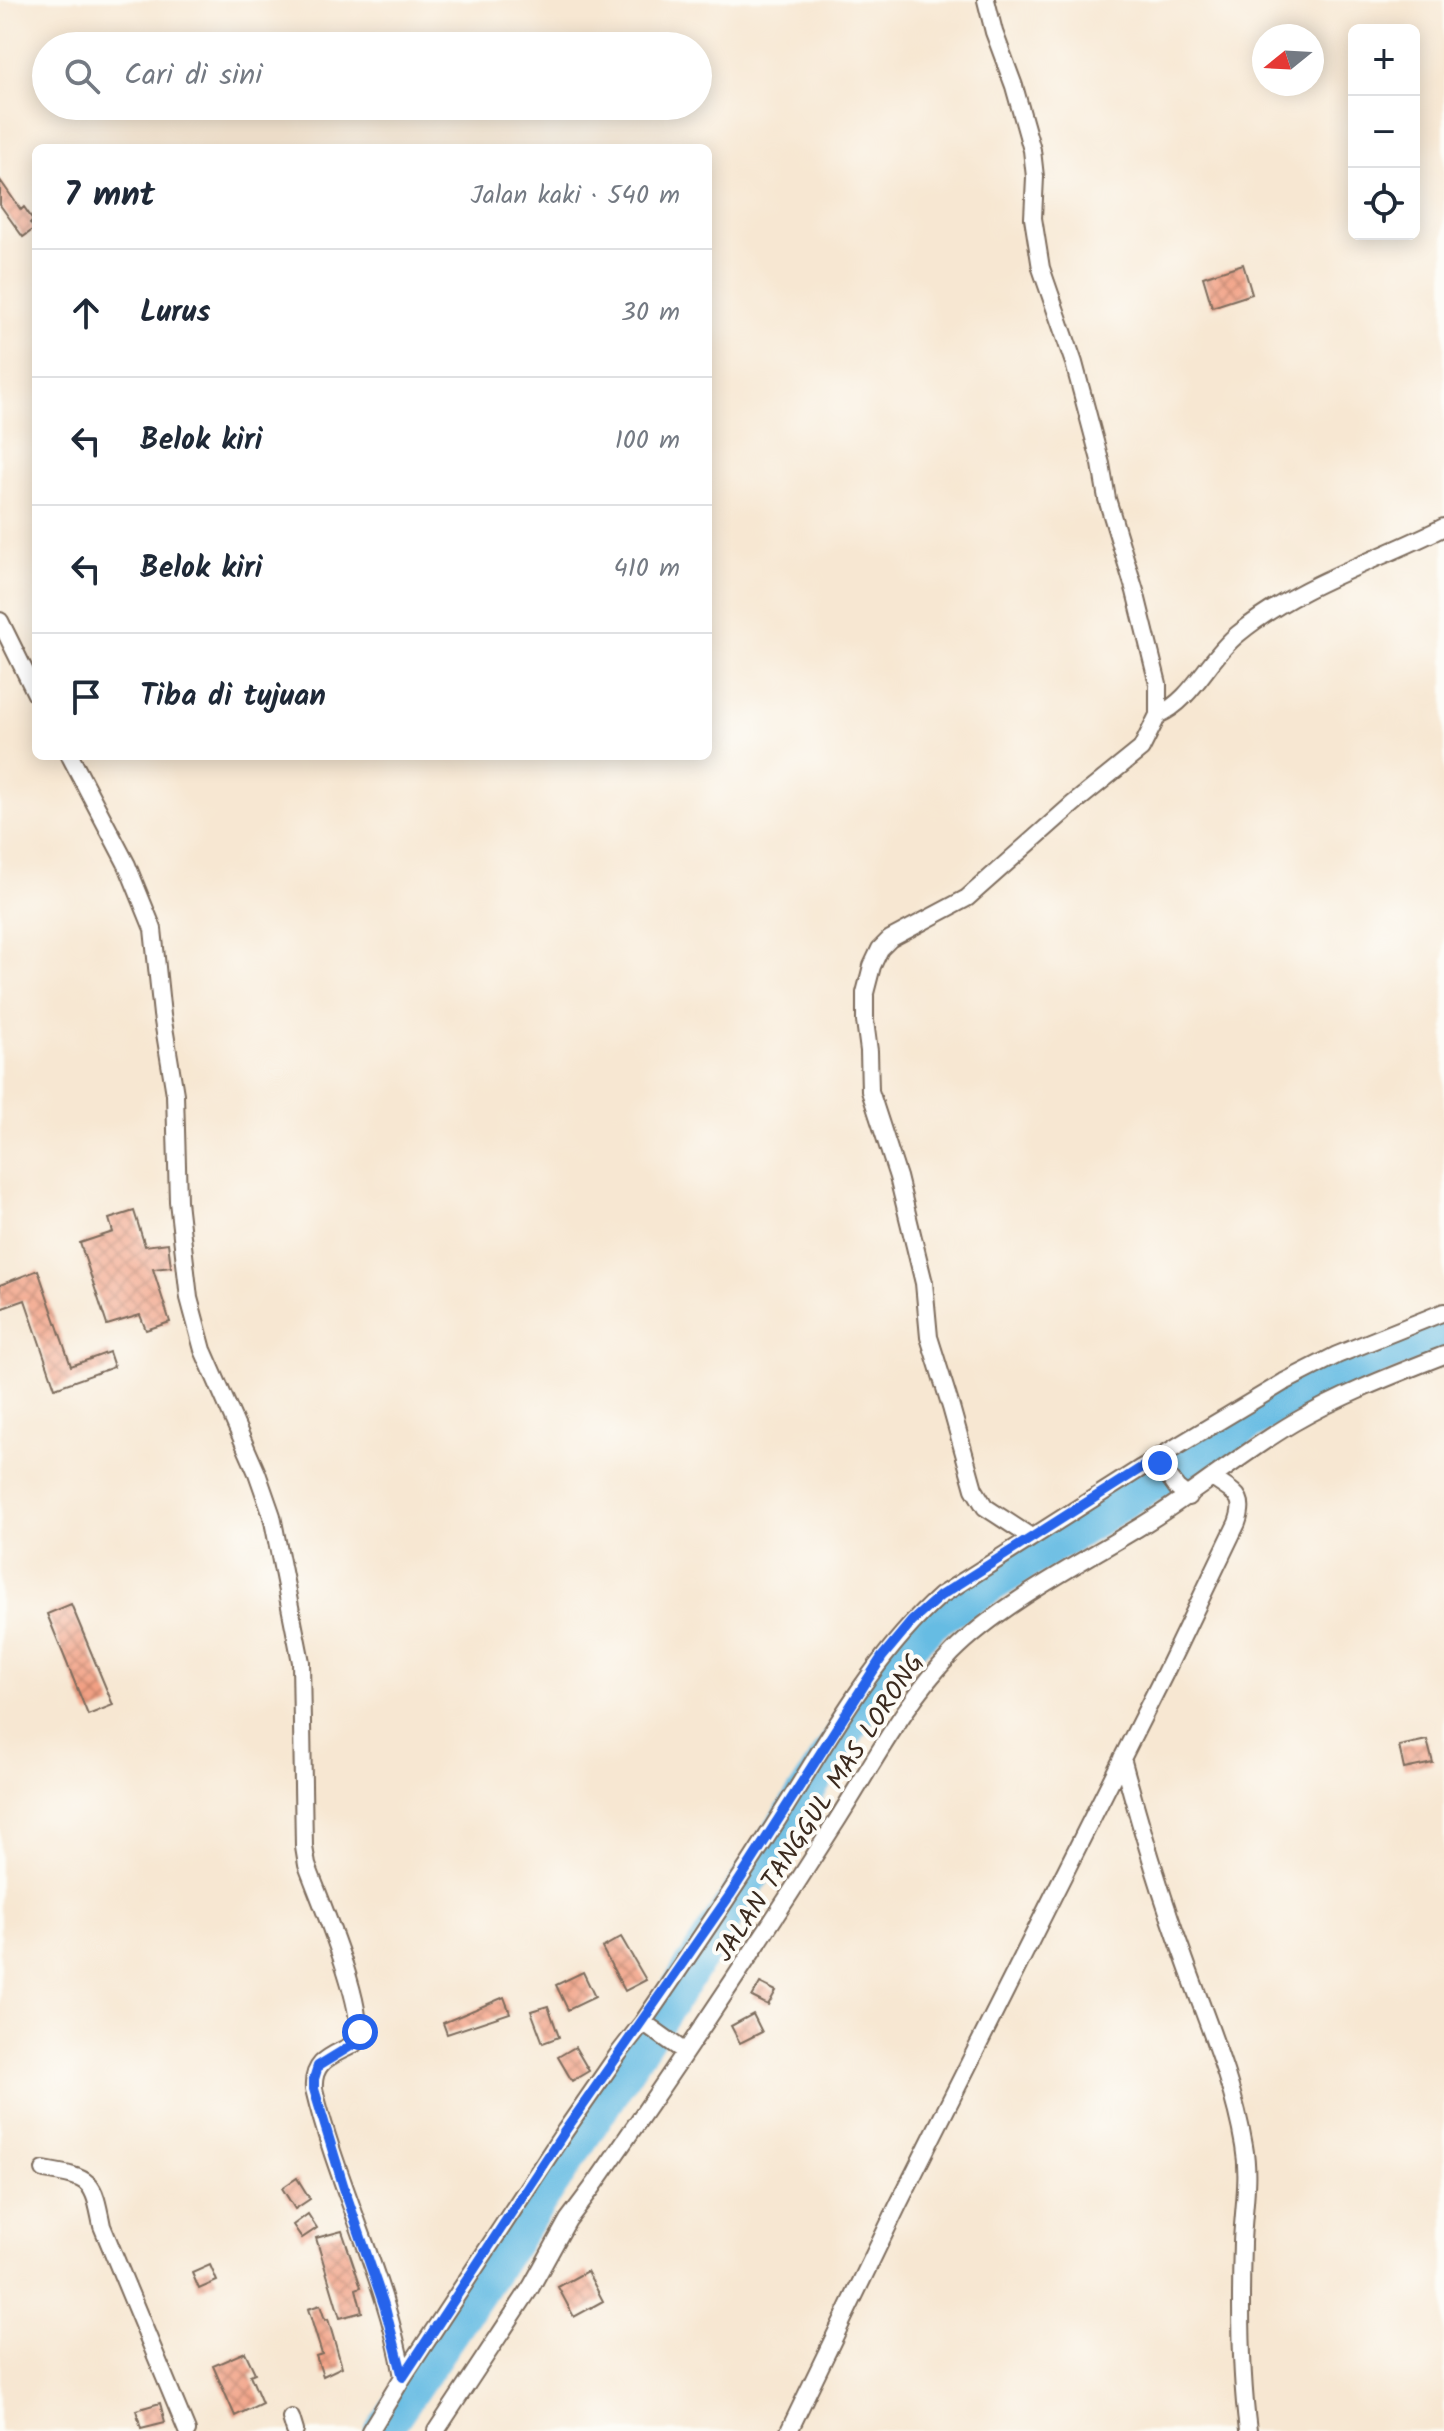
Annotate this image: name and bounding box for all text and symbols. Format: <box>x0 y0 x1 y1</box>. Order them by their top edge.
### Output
north arrow <box>1252 24 1324 96</box>
map controls <box>1348 24 1420 240</box>
button: + <box>1348 24 1420 96</box>
search box <box>32 32 712 120</box>
text: Cari di sini <box>124 52 262 100</box>
icon: search <box>60 54 104 98</box>
button: − <box>1348 96 1420 168</box>
button: locate <box>1348 168 1420 240</box>
text: 7 mnt <box>64 169 155 223</box>
text: Jalan kaki · 540 m <box>471 175 680 217</box>
text: Lurus <box>140 289 210 337</box>
icon: ahead <box>64 291 108 335</box>
text: 30 m <box>621 292 680 334</box>
text: Belok kiri <box>140 417 263 465</box>
icon: left <box>64 419 108 463</box>
text: 100 m <box>615 420 680 462</box>
text: Belok kiri <box>140 545 263 593</box>
icon: left <box>64 547 108 591</box>
text: 410 m <box>613 548 680 590</box>
text: Tiba di tujuan <box>140 673 326 721</box>
icon: arrive <box>64 675 108 719</box>
route end <box>1142 1445 1178 1481</box>
street label: JALAN TANGGUL MAS LORONG <box>704 1645 936 1971</box>
route start <box>342 2014 378 2050</box>

